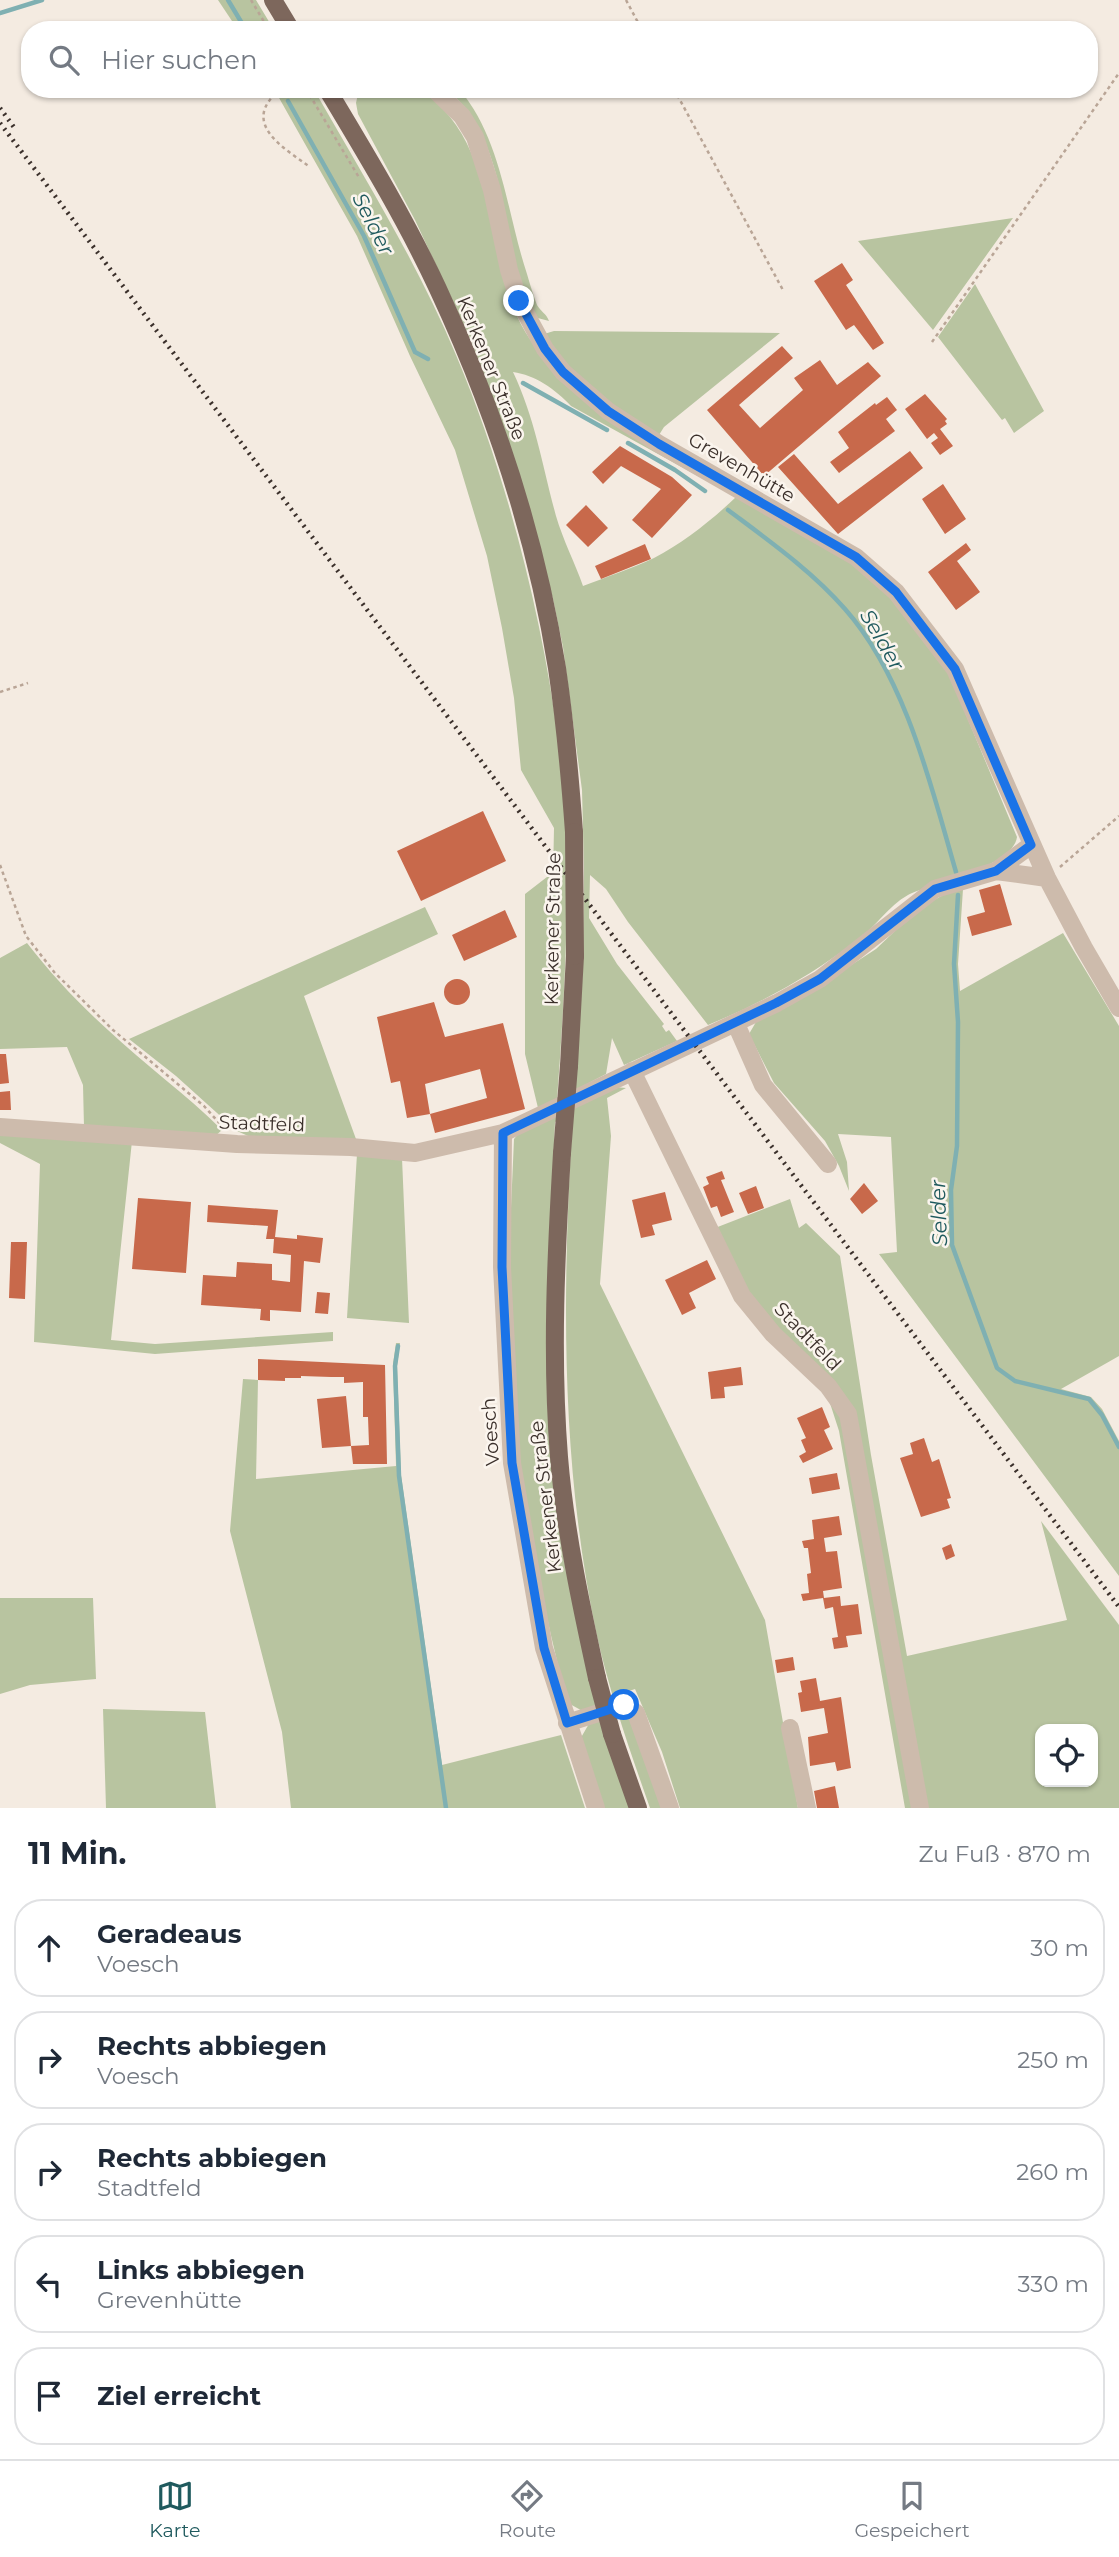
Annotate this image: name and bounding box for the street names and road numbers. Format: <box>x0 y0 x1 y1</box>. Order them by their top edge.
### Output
street label: Kerkener Straße <box>452 293 531 443</box>
street label: Grevenhütte <box>684 428 799 507</box>
street label: Kerkener Straße <box>540 852 565 1006</box>
street label: Stadtfeld <box>218 1110 306 1137</box>
street label: Stadtfeld <box>769 1297 846 1375</box>
street label: Voesch <box>477 1397 504 1467</box>
street label: Kerkener Straße <box>525 1420 566 1574</box>

